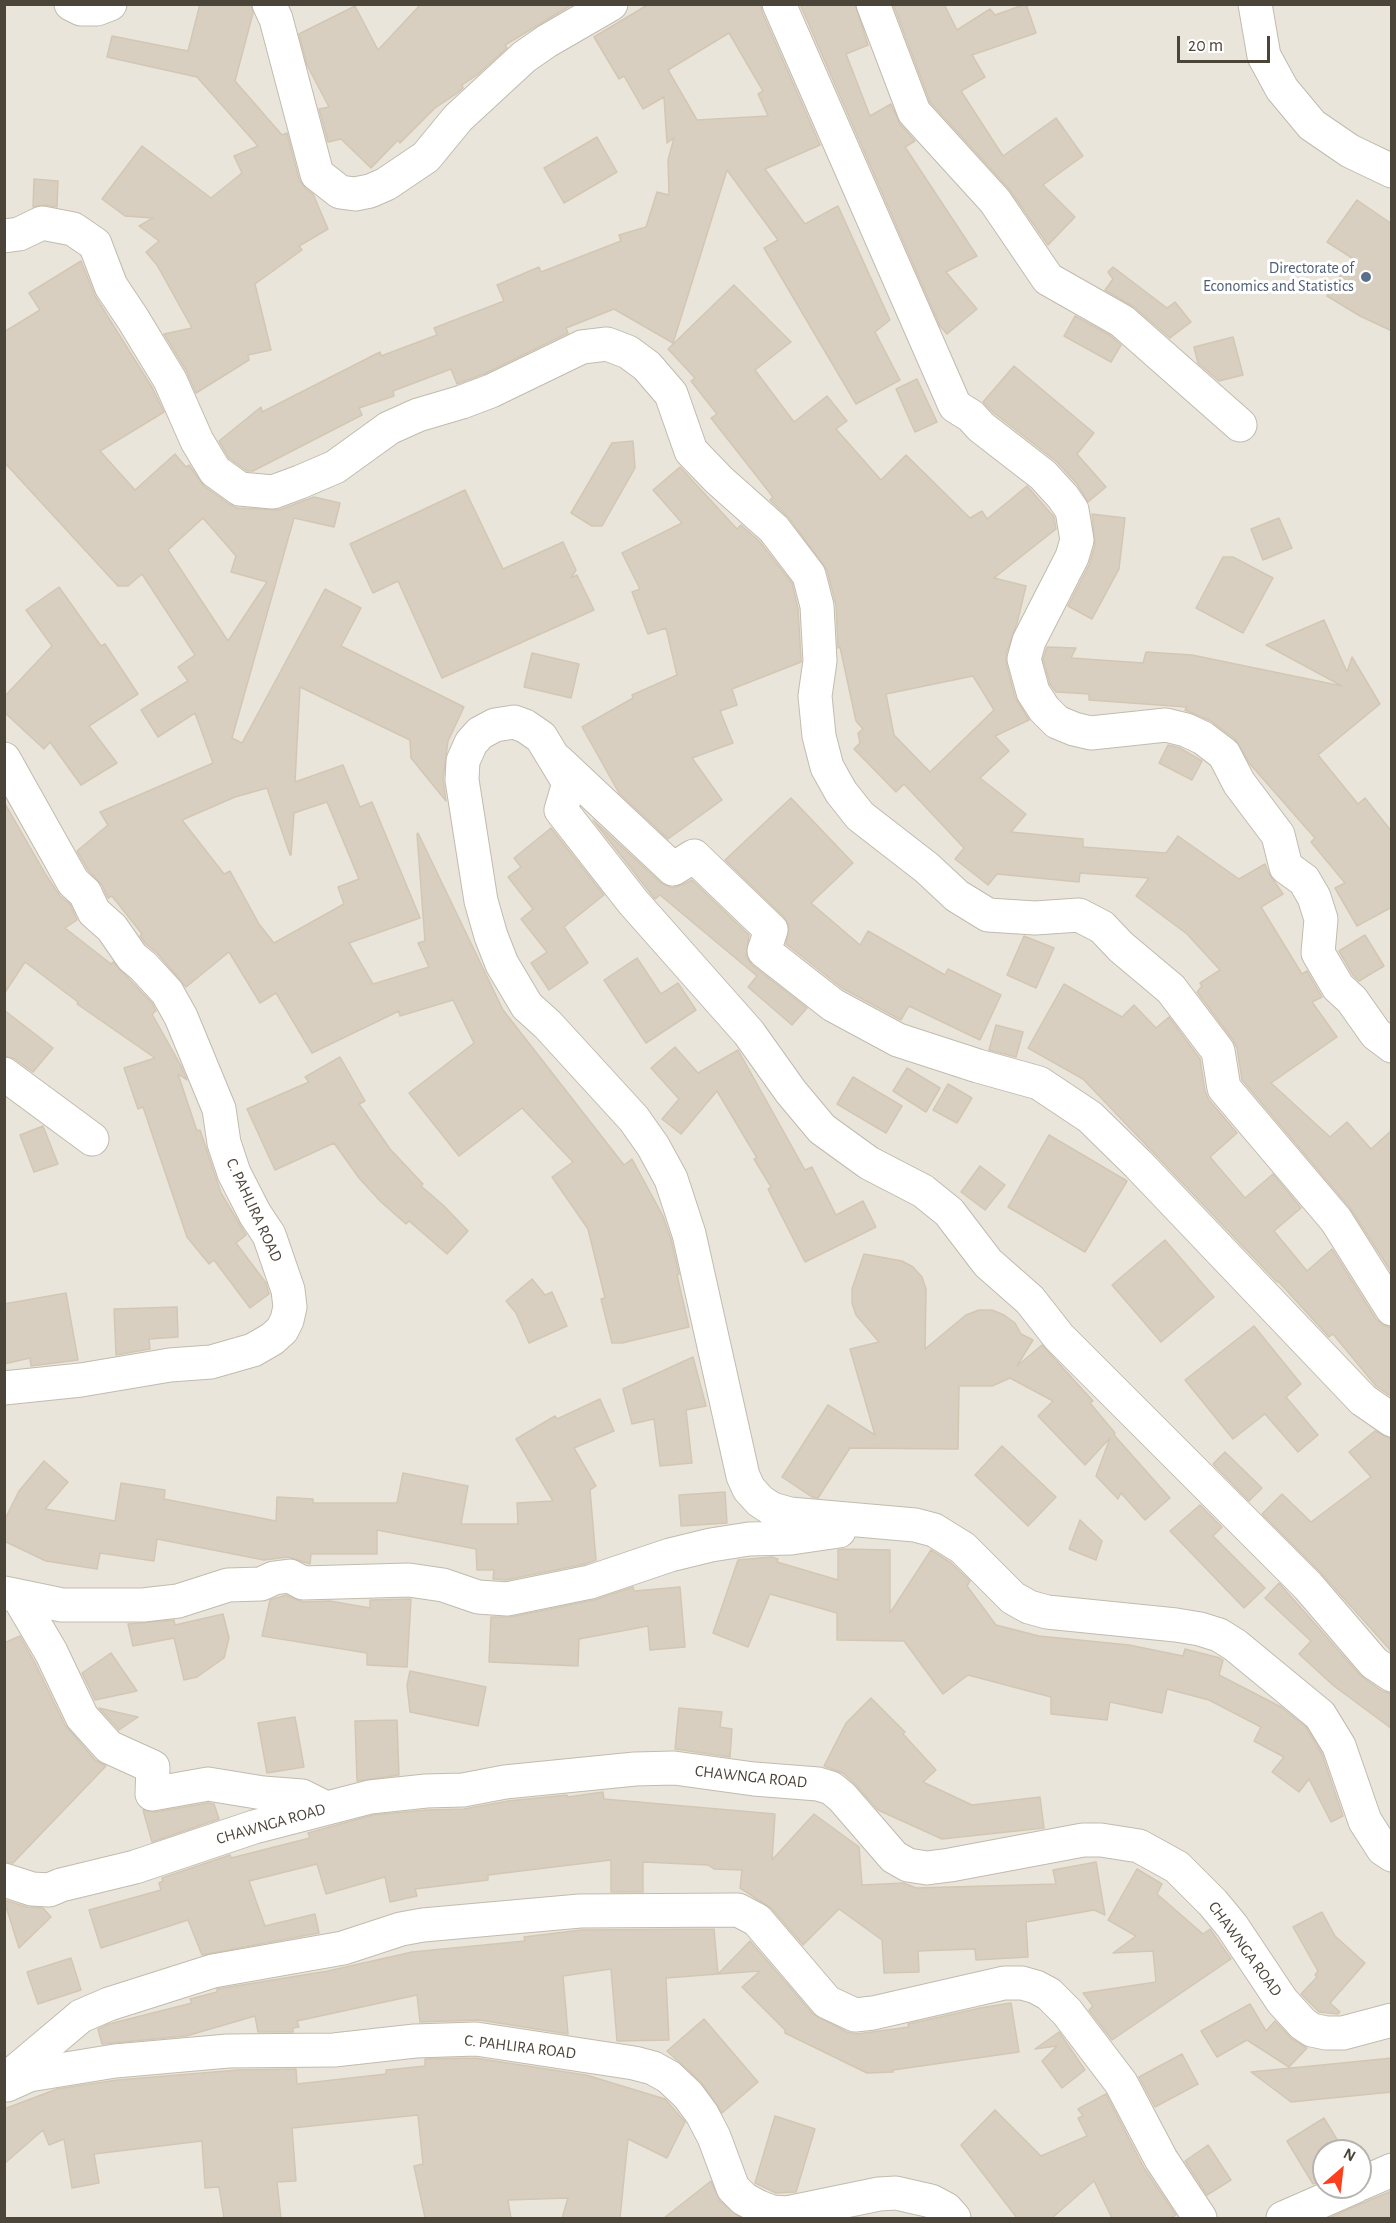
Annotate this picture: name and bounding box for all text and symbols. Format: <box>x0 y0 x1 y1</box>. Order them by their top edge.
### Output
scale bar <box>1180 24 1273 62</box>
text: 20 m <box>1188 37 1223 55</box>
place label: Directorate of Economics and Statistics <box>1203 258 1354 296</box>
marker: Directorate of Economics and Statistics <box>1359 270 1373 284</box>
street label: C. PAHLIRA ROAD <box>222 1155 286 1265</box>
street label: CHAWNGA ROAD <box>694 1762 808 1792</box>
street label: CHAWNGA ROAD <box>214 1799 328 1849</box>
street label: CHAWNGA ROAD <box>1204 1898 1286 2000</box>
street label: C. PAHLIRA ROAD <box>463 2031 577 2063</box>
north arrow <box>1312 2139 1372 2199</box>
text: N <box>1341 2145 1358 2165</box>

